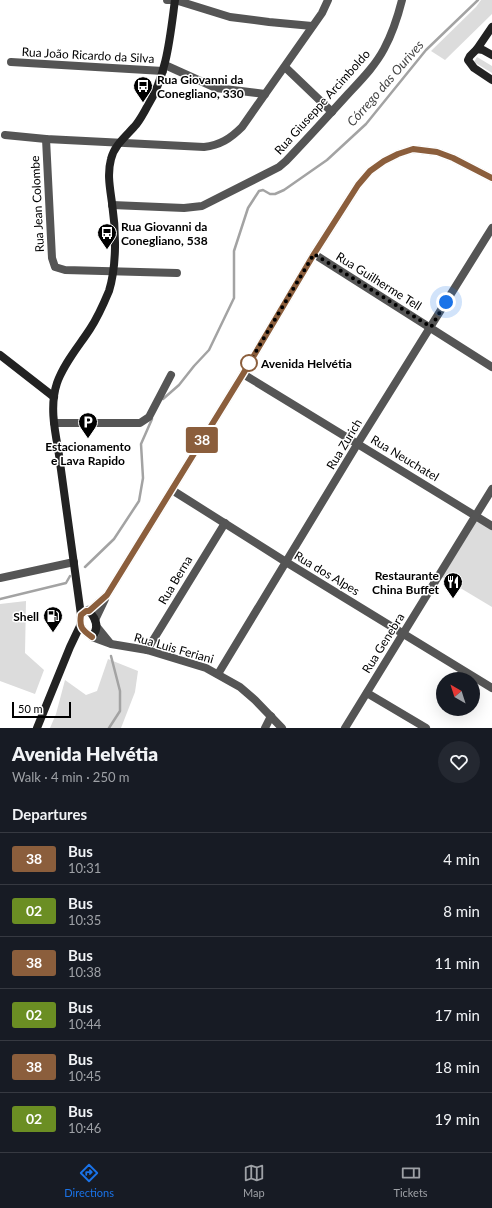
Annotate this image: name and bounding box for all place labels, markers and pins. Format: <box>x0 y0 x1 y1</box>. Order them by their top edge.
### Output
place label: Rua Giovanni da Conegliano, 330 <box>157 72 244 101</box>
bus stop icon: Rua Giovanni da Conegliano, 330 <box>132 75 154 103</box>
place label: Rua Giovanni da Conegliano, 538 <box>121 219 208 248</box>
bus stop icon: Rua Giovanni da Conegliano, 538 <box>96 222 118 250</box>
marker: Avenida Helvétia <box>240 354 258 372</box>
place label: Avenida Helvétia <box>260 356 352 371</box>
parking icon: Estacionamento e Lava Rapido <box>77 411 99 439</box>
place label: Estacionamento e Lava Rapido <box>45 439 131 468</box>
place label: Restaurante China Buffet <box>372 568 440 597</box>
restaurant icon: Restaurante China Buffet <box>442 571 464 599</box>
fuel station icon: Shell <box>42 605 64 633</box>
place label: Shell <box>13 609 39 624</box>

